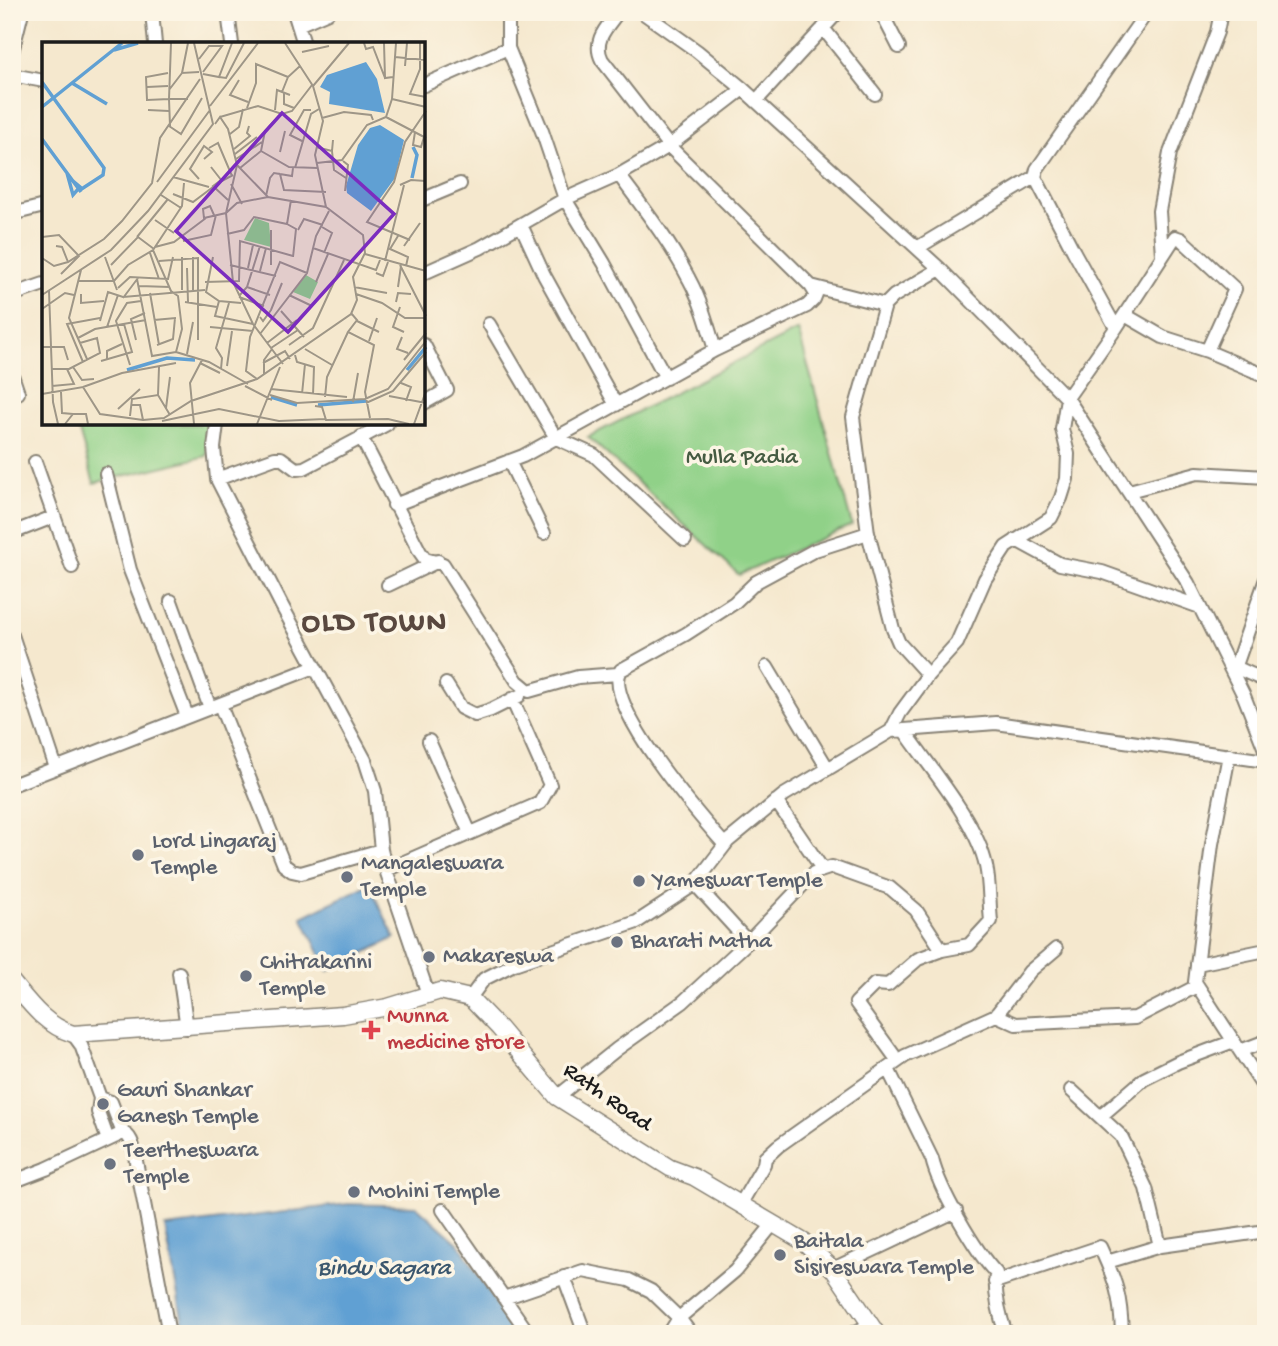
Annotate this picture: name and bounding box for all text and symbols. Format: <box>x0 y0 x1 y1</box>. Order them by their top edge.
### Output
inset map <box>42 42 425 425</box>
park label: Mulla Padia <box>686 445 799 472</box>
district label: OLD TOWN <box>302 607 448 642</box>
place label: Lord Lingaraj Temple <box>150 829 277 882</box>
marker: Lord Lingaraj Temple <box>130 847 146 863</box>
place label: Mangaleswara Temple <box>359 851 505 904</box>
place label: Yameswar Temple <box>651 868 824 895</box>
marker: Mangaleswara Temple <box>339 869 355 885</box>
marker: Yameswar Temple <box>631 873 647 889</box>
place label: Bharati Matha <box>630 929 773 956</box>
marker: Bharati Matha <box>609 934 625 950</box>
place label: Makareswa <box>443 944 555 971</box>
marker: Makareswa <box>421 949 437 965</box>
place label: Chitrakarini Temple <box>258 950 372 1003</box>
marker: Chitrakarini Temple <box>238 968 254 984</box>
place label: Munna medicine store <box>387 1004 526 1057</box>
marker: Munna medicine store <box>361 1020 381 1040</box>
street label: Rath Road <box>557 1058 658 1139</box>
place label: Gauri Shankar Ganesh Temple <box>117 1078 260 1131</box>
marker: Gauri Shankar Ganesh Temple <box>95 1096 111 1112</box>
place label: Teertheswara Temple <box>122 1138 260 1191</box>
marker: Teertheswara Temple <box>102 1156 118 1172</box>
place label: Mohini Temple <box>368 1179 501 1206</box>
marker: Mohini Temple <box>346 1184 362 1200</box>
place label: Baitala Sisireswara Temple <box>793 1229 975 1282</box>
marker: Baitala Sisireswara Temple <box>772 1247 788 1263</box>
water label: Bindu Sagara <box>317 1255 452 1284</box>

